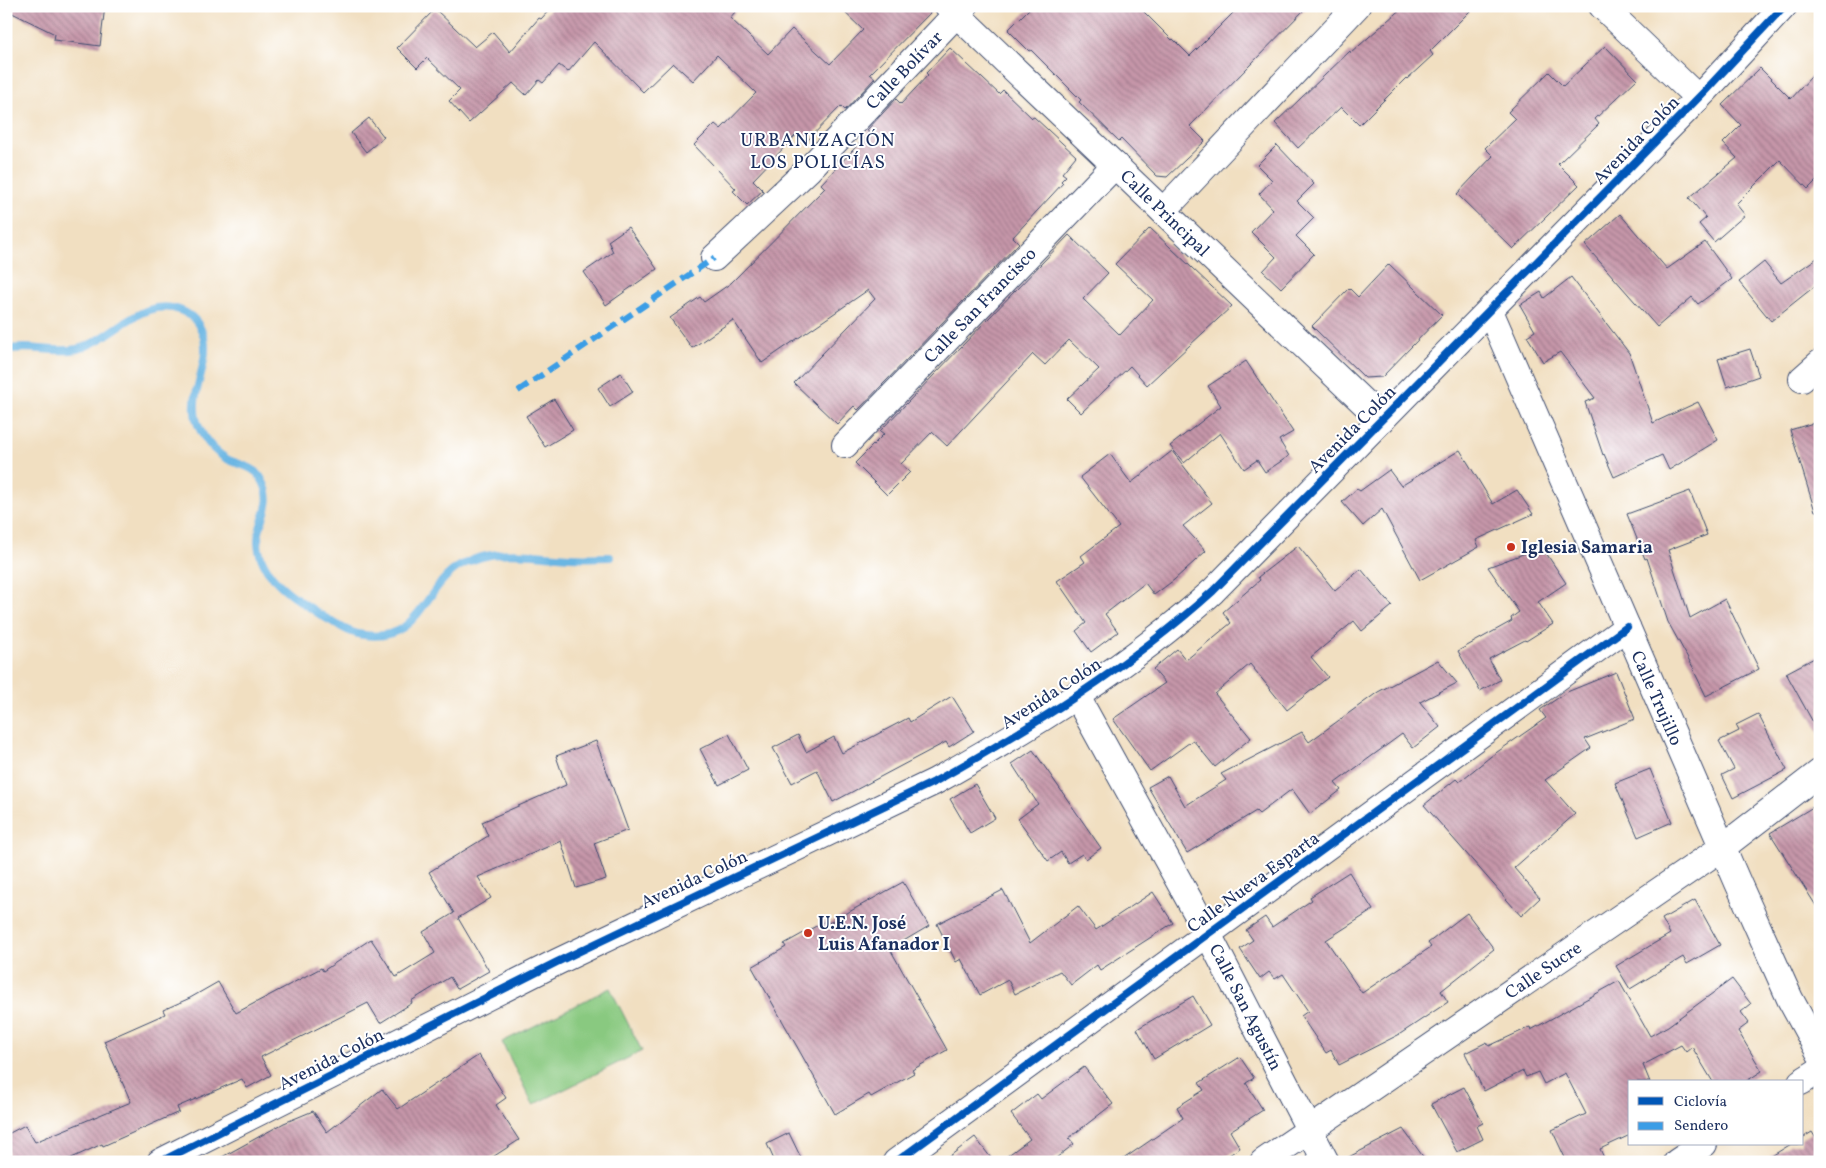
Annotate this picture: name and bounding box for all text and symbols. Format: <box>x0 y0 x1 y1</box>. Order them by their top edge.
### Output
street label: Calle Bolívar <box>861 26 949 116</box>
street label: Avenida Colón <box>1588 91 1686 191</box>
district label: URBANIZACIÓN LOS POLICÍAS <box>740 128 896 176</box>
street label: Calle Principal <box>1114 165 1214 263</box>
street label: Calle San Francisco <box>919 243 1043 370</box>
street label: Avenida Colón <box>1303 380 1403 480</box>
place label: Iglesia Samaria <box>1521 536 1653 561</box>
marker: Iglesia Samaria <box>1505 541 1517 553</box>
street label: Calle Trujillo <box>1624 647 1688 750</box>
street label: Avenida Colón <box>997 652 1107 736</box>
street label: Calle Nueva Esparta <box>1183 827 1325 940</box>
street label: Avenida Colón <box>637 845 752 916</box>
place label: U.E.N. José Luis Afanador I <box>818 912 950 958</box>
marker: U.E.N. José Luis Afanador I <box>802 927 814 939</box>
street label: Calle Sucre <box>1500 936 1587 1006</box>
street label: Calle San Agustín <box>1202 940 1287 1076</box>
street label: Avenida Colón <box>275 1023 389 1098</box>
legend <box>1628 1080 1804 1146</box>
text: Ciclovía <box>1674 1092 1727 1113</box>
text: Sendero <box>1674 1116 1728 1137</box>

